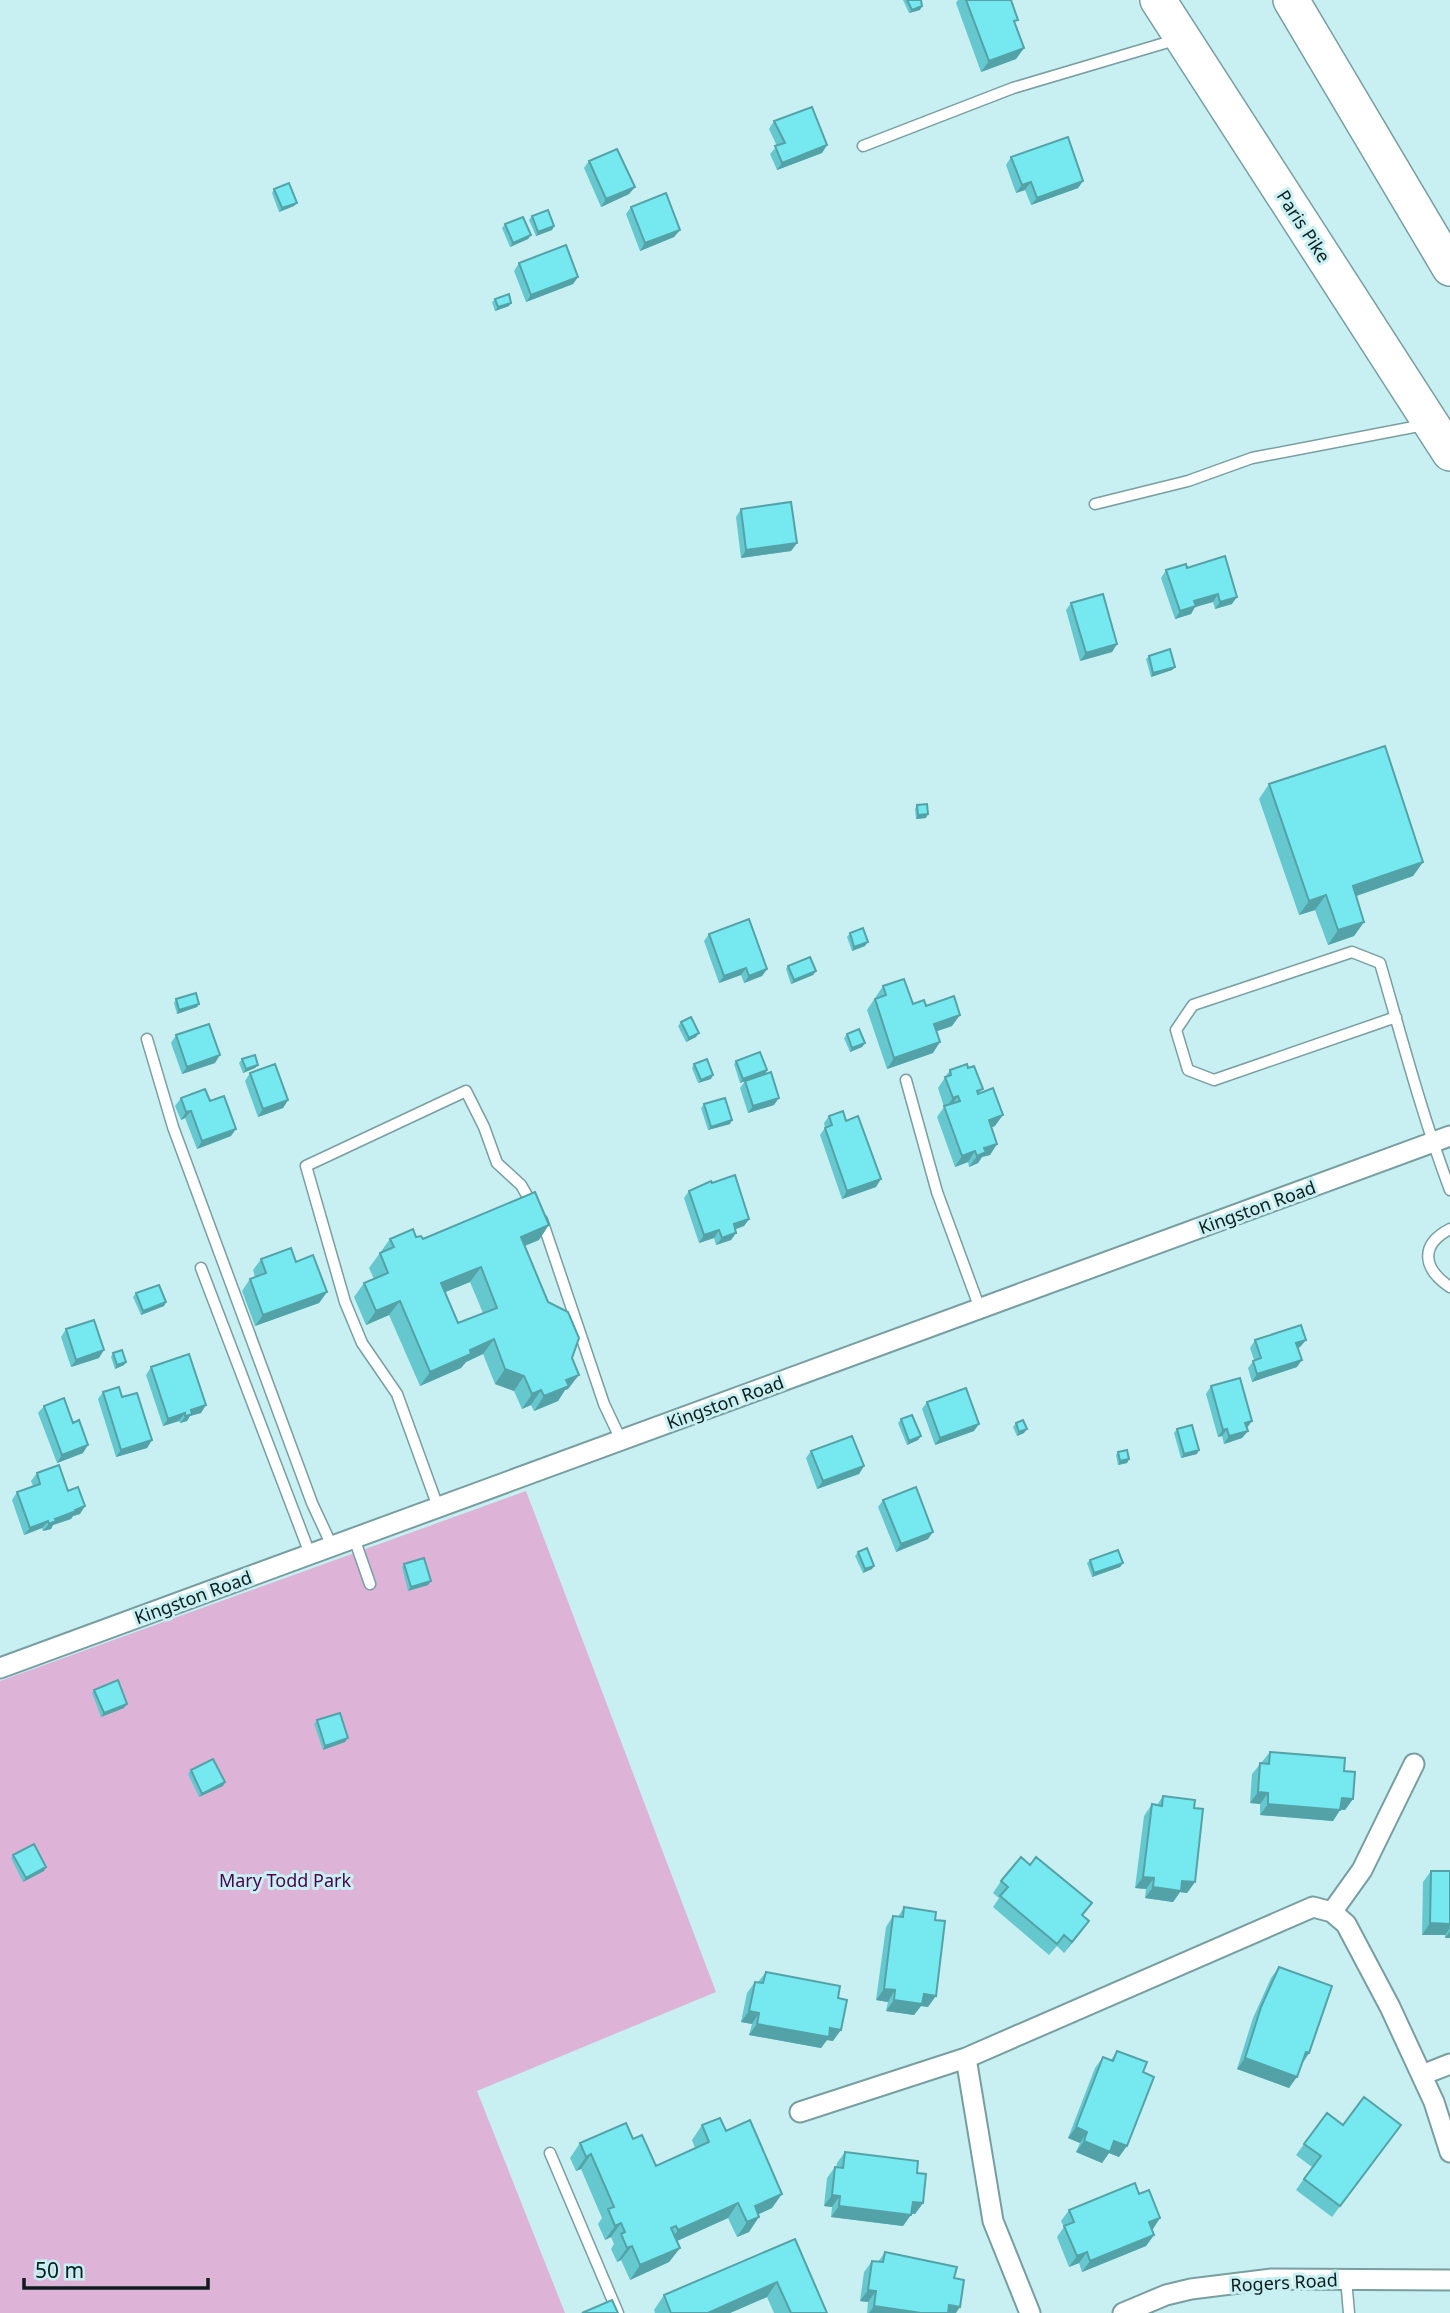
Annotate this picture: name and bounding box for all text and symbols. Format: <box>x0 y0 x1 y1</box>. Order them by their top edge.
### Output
street label: Paris Pike <box>1272 185 1336 267</box>
street label: Kingston Road <box>1195 1175 1319 1239</box>
street label: Kingston Road <box>663 1370 787 1434</box>
street label: Kingston Road <box>131 1565 255 1629</box>
park label: Mary Todd Park <box>219 1868 351 1892</box>
scale bar <box>24 2246 208 2290</box>
text: 50 m <box>35 2256 84 2284</box>
street label: Rogers Road <box>1230 2267 1338 2297</box>

